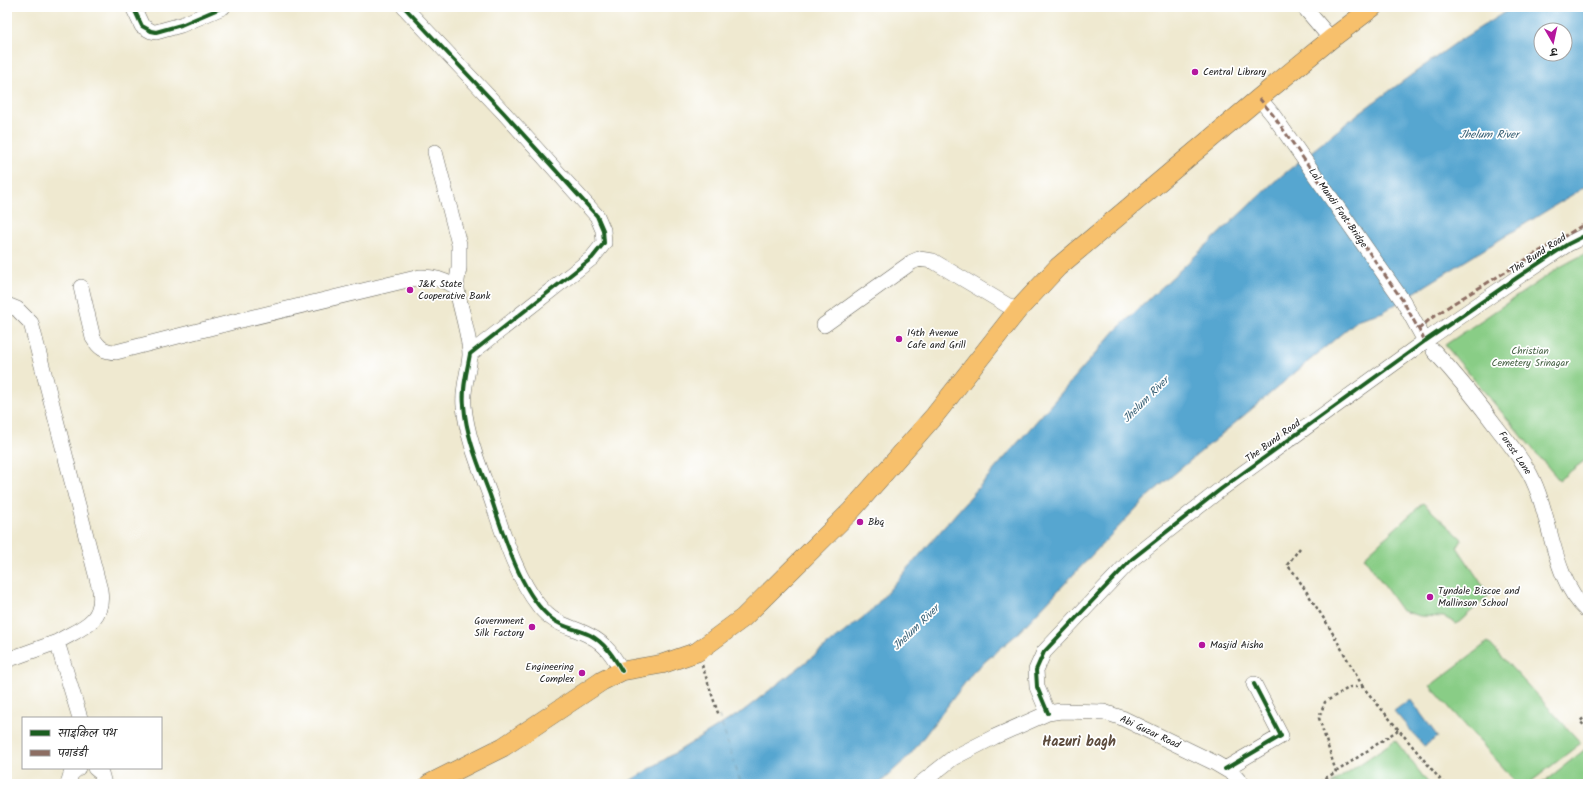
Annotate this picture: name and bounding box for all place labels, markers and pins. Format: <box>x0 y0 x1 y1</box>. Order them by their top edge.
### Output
place label: Central Library <box>1203 64 1267 80</box>
marker: Central Library <box>1190 67 1200 77</box>
place label: J&K State Cooperative Bank <box>418 276 491 304</box>
marker: J&K State Cooperative Bank <box>405 285 415 295</box>
place label: 14th Avenue Cafe and Grill <box>907 325 966 353</box>
marker: 14th Avenue Cafe and Grill <box>894 334 904 344</box>
place label: Bbq <box>868 514 885 530</box>
marker: Bbq <box>855 517 865 527</box>
place label: Tyndale Biscoe and Mallinson School <box>1438 583 1521 611</box>
marker: Tyndale Biscoe and Mallinson School <box>1425 592 1435 602</box>
place label: Government Silk Factory <box>474 613 524 641</box>
marker: Government Silk Factory <box>527 622 537 632</box>
place label: Masjid Aisha <box>1210 637 1264 653</box>
marker: Masjid Aisha <box>1197 640 1207 650</box>
place label: Engineering Complex <box>526 659 575 687</box>
marker: Engineering Complex <box>577 668 587 678</box>

